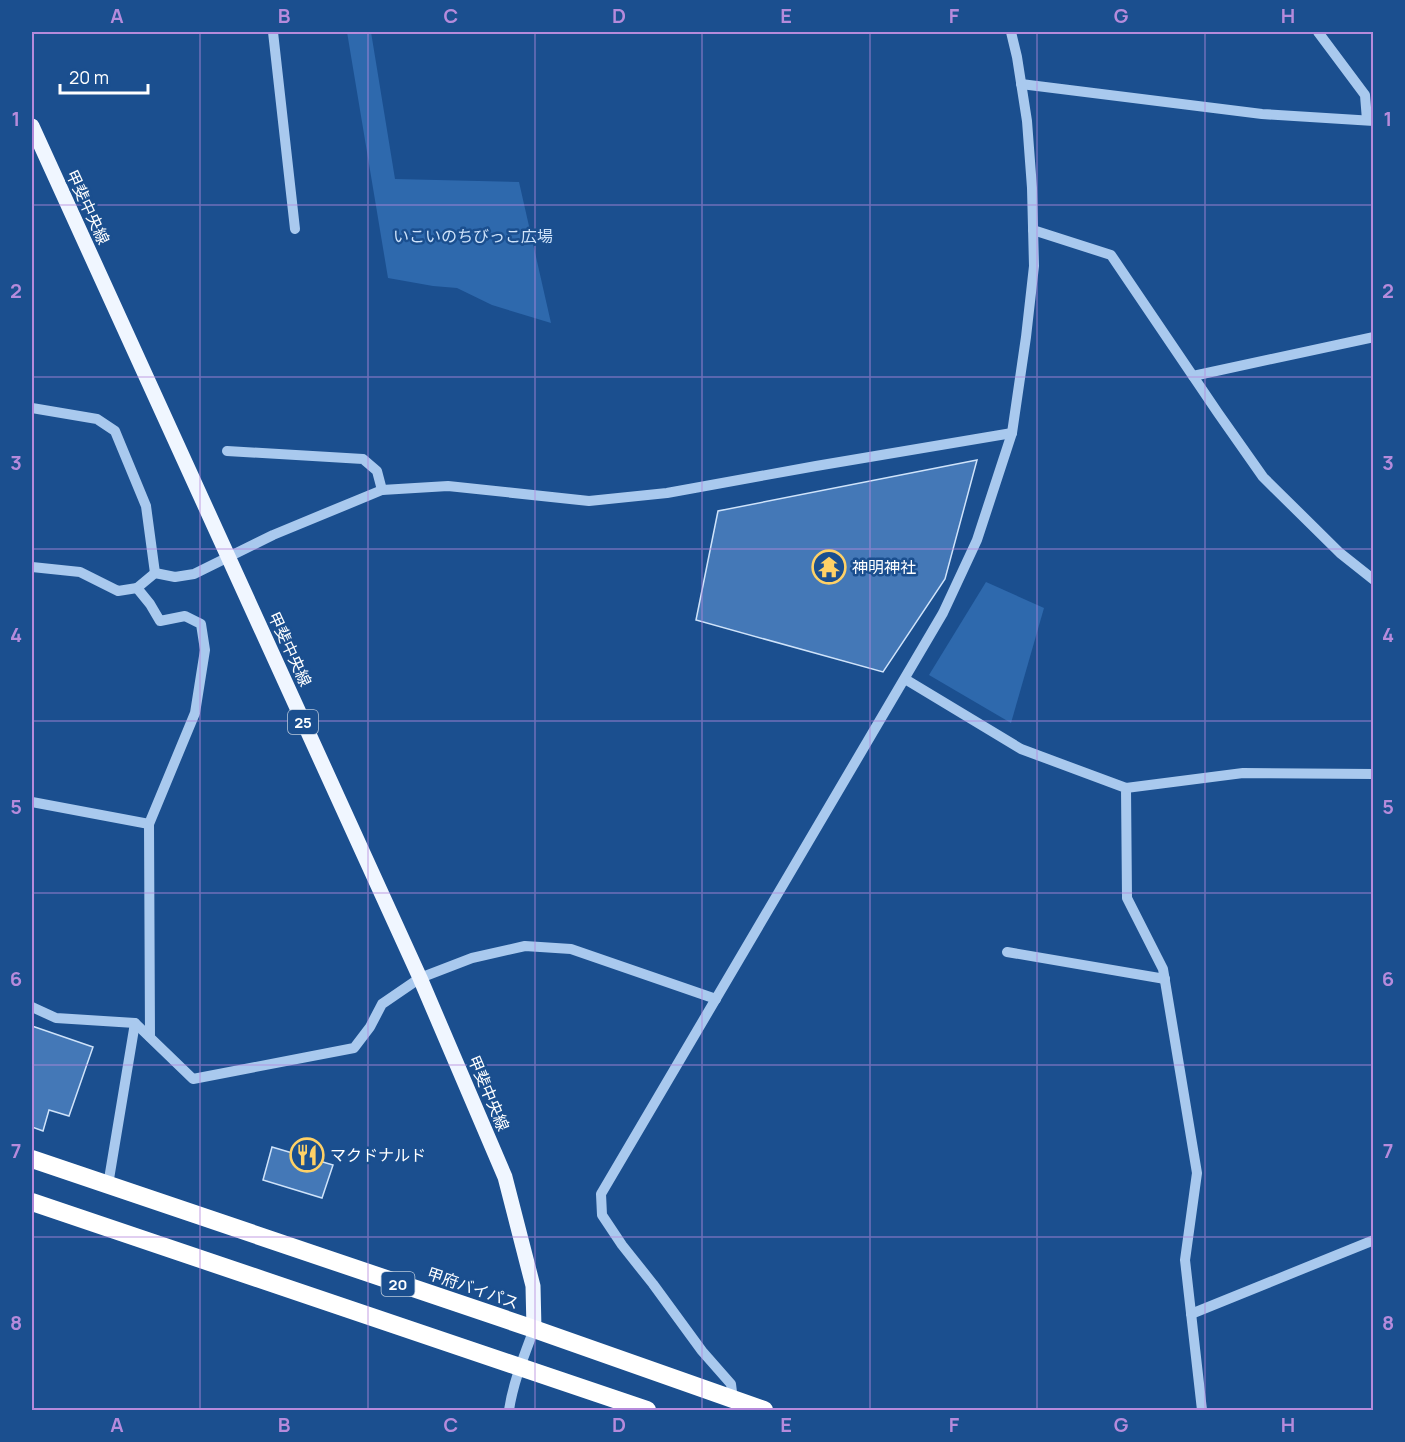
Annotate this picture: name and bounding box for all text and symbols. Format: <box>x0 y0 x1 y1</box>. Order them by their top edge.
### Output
text: A <box>110 2 124 29</box>
text: B <box>278 2 291 29</box>
text: C <box>444 2 458 29</box>
text: D <box>612 2 626 29</box>
text: E <box>780 2 792 29</box>
text: F <box>949 2 960 29</box>
text: G <box>1114 2 1129 29</box>
text: H <box>1281 2 1295 29</box>
scale bar <box>60 57 148 95</box>
text: 20 m <box>69 65 109 89</box>
text: 1 <box>12 105 20 132</box>
text: 1 <box>1384 105 1392 132</box>
street label: 甲斐中央線 <box>61 166 115 248</box>
park label: いこいのちびっこ広場 <box>393 225 553 247</box>
text: 2 <box>10 277 22 304</box>
text: 2 <box>1382 277 1394 304</box>
text: 3 <box>10 449 22 476</box>
text: 3 <box>1382 449 1394 476</box>
temple icon: 神明神社 <box>811 549 847 585</box>
place label: 神明神社 <box>852 556 916 578</box>
street label: 甲斐中央線 <box>263 608 317 690</box>
text: 4 <box>10 621 22 648</box>
text: 4 <box>1382 621 1394 648</box>
road number: 25 <box>288 710 318 734</box>
text: 5 <box>10 793 22 820</box>
text: 5 <box>1382 793 1394 820</box>
text: 6 <box>10 965 22 992</box>
text: 6 <box>1382 965 1394 992</box>
street label: 甲斐中央線 <box>463 1052 515 1134</box>
text: 7 <box>11 1137 21 1164</box>
restaurant icon: マクドナルド <box>289 1137 325 1173</box>
text: 7 <box>1383 1137 1393 1164</box>
place label: マクドナルド <box>330 1144 426 1166</box>
street label: 甲府バイパス <box>424 1262 522 1314</box>
road number: 20 <box>382 1272 414 1296</box>
text: 8 <box>10 1309 22 1336</box>
text: 8 <box>1382 1309 1394 1336</box>
text: A <box>110 1411 124 1438</box>
text: B <box>278 1411 291 1438</box>
text: C <box>444 1411 458 1438</box>
text: D <box>612 1411 626 1438</box>
text: E <box>780 1411 792 1438</box>
text: F <box>949 1411 960 1438</box>
text: G <box>1114 1411 1129 1438</box>
text: H <box>1281 1411 1295 1438</box>

